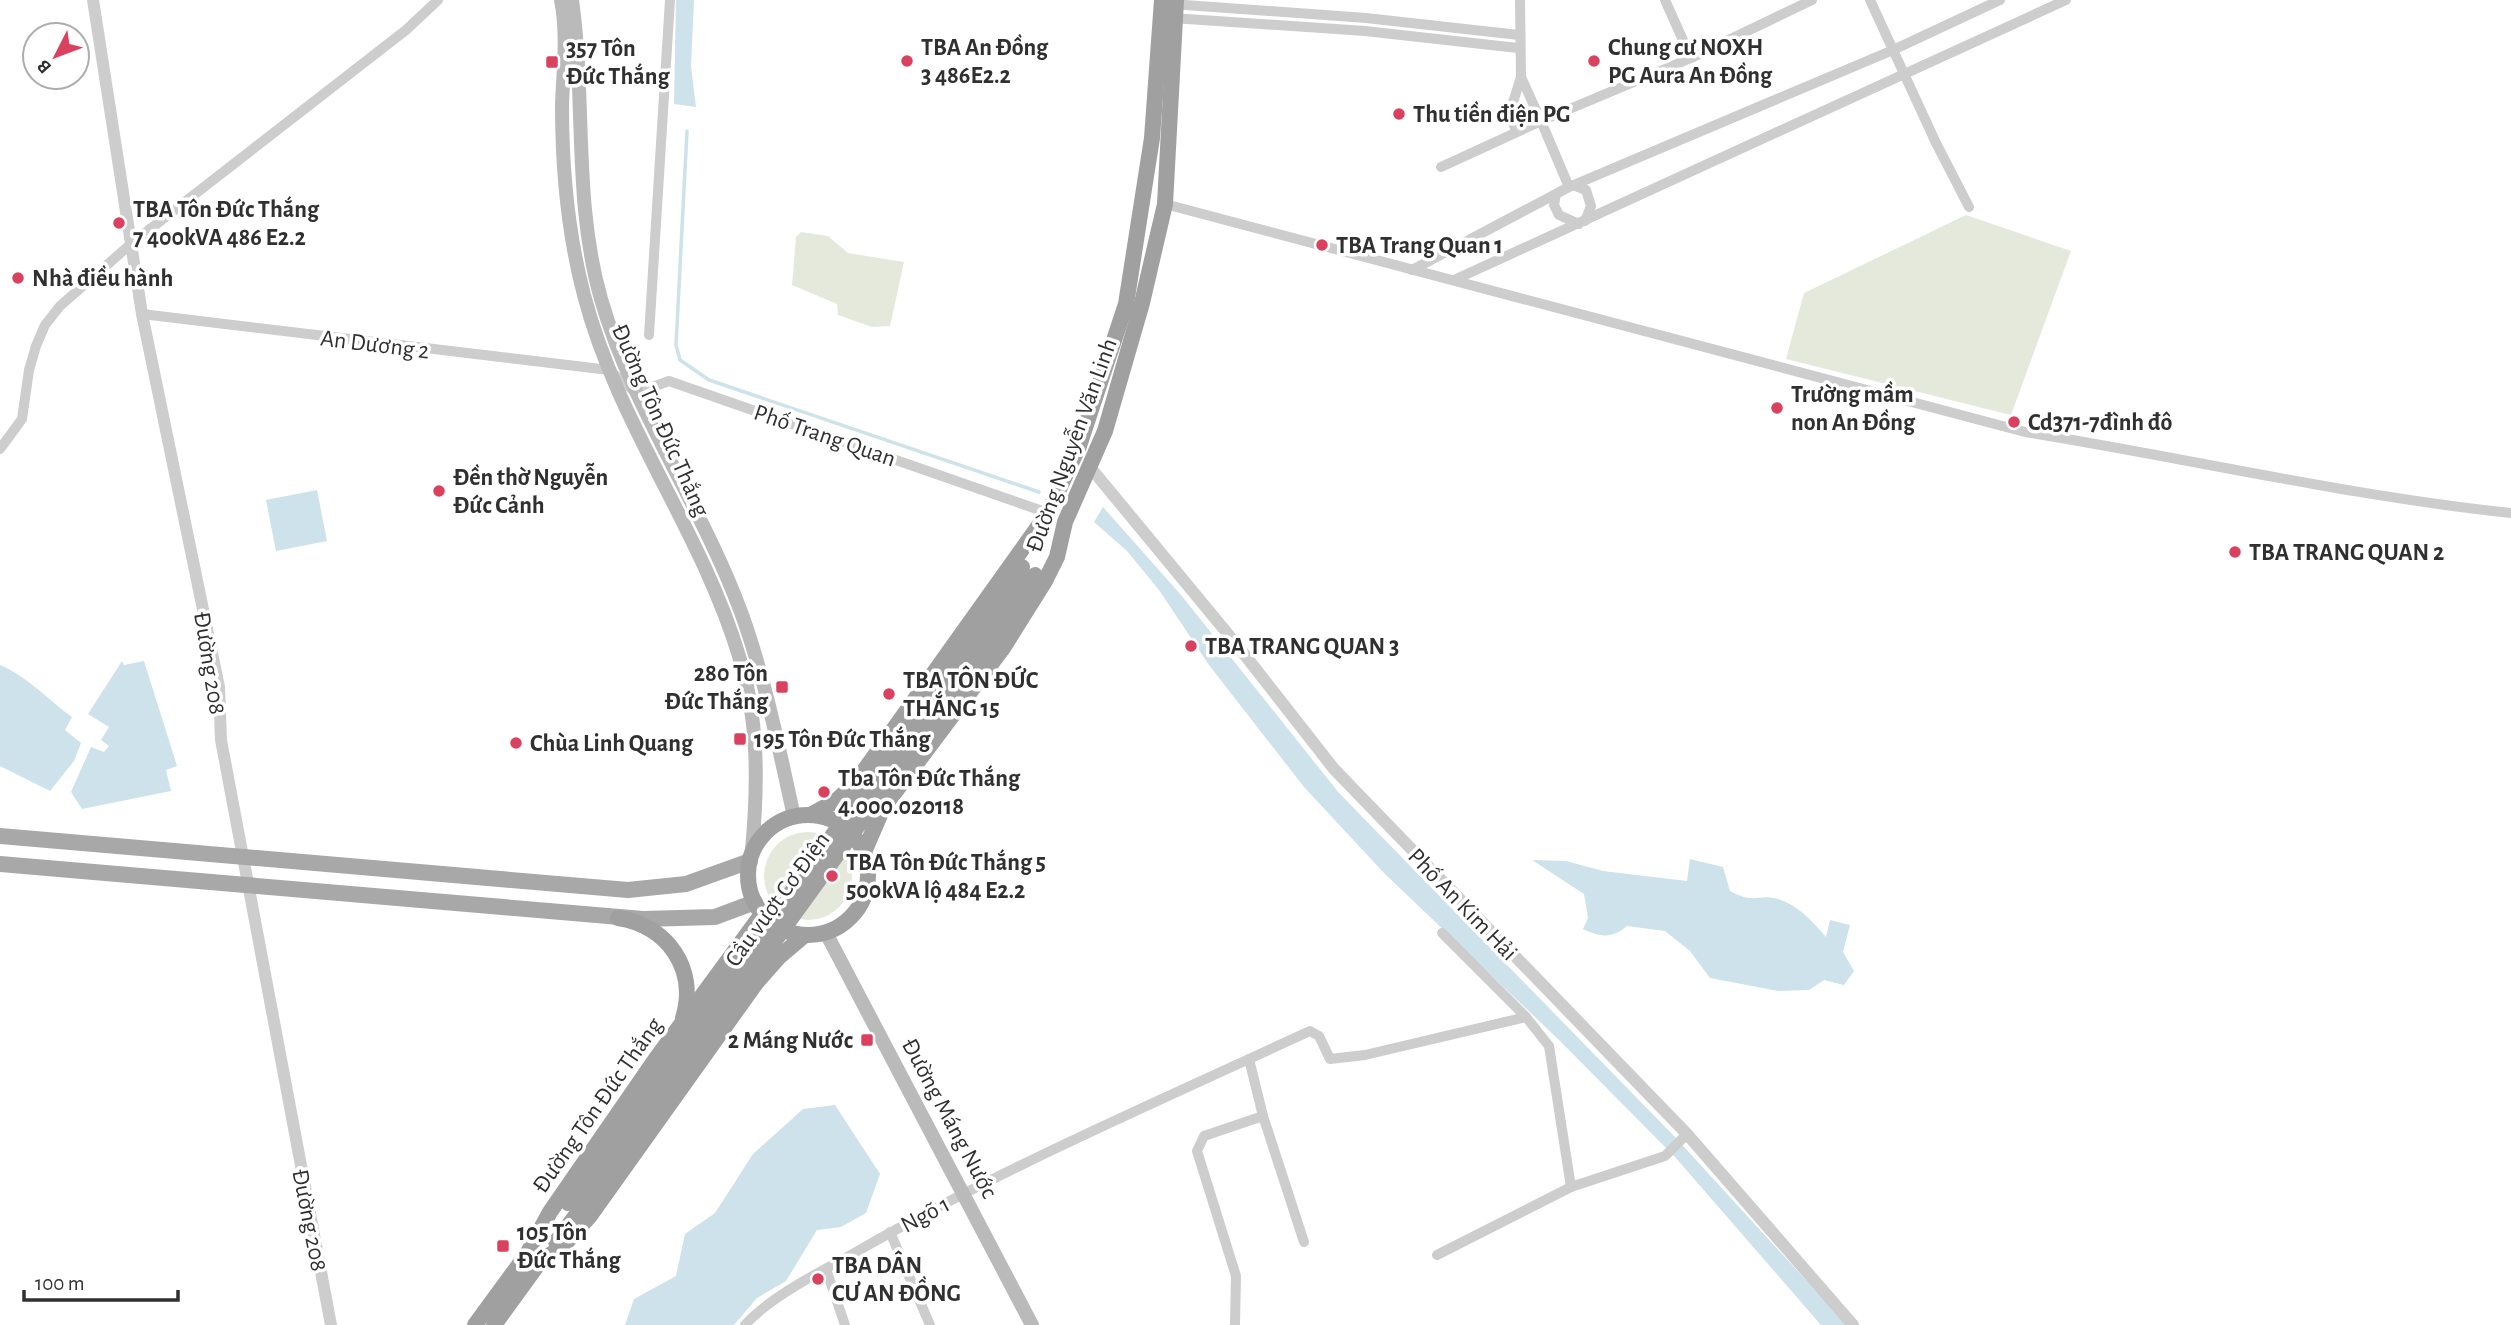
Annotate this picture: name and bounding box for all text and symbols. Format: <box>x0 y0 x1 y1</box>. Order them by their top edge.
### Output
north arrow <box>21 21 91 91</box>
place label: TBA An Đồng 3 486E2.2 <box>921 34 1049 88</box>
place label: Chung cư NOXH PG Aura An Đồng <box>1608 36 1773 88</box>
place label: 357 Tôn Đức Thắng <box>566 37 670 89</box>
marker: TBA An Đồng 3 486E2.2 <box>899 53 915 69</box>
marker: Chung cư NOXH PG Aura An Đồng <box>1586 53 1602 69</box>
marker: 357 Tôn Đức Thắng <box>544 54 560 70</box>
text: B <box>34 56 55 77</box>
place label: Thu tiền điện PG <box>1413 101 1570 127</box>
marker: Thu tiền điện PG <box>1391 106 1407 122</box>
place label: TBA Tôn Đức Thắng 7 400kVA 486 E2.2 <box>133 196 320 250</box>
marker: TBA Tôn Đức Thắng 7 400kVA 486 E2.2 <box>111 215 127 231</box>
place label: TBA Trang Quan 1 <box>1336 234 1503 258</box>
marker: TBA Trang Quan 1 <box>1314 237 1330 253</box>
place label: Nhà điều hành <box>32 265 173 291</box>
marker: Nhà điều hành <box>10 270 26 286</box>
street label: Đường Tôn Đức Thắng <box>607 321 713 520</box>
street label: An Dương 2 <box>319 326 431 364</box>
street label: Đường Nguyễn Văn Linh <box>1021 335 1122 555</box>
place label: Trường mầm non An Đồng <box>1791 381 1916 435</box>
street label: Phố Trang Quan <box>751 400 899 471</box>
marker: Trường mầm non An Đồng <box>1769 400 1785 416</box>
place label: Cd371-7đình đô <box>2028 411 2173 435</box>
marker: Cd371-7đình đô <box>2006 414 2022 430</box>
place label: Đền thờ Nguyễn Đức Cảnh <box>453 462 608 518</box>
marker: Đền thờ Nguyễn Đức Cảnh <box>431 483 447 499</box>
place label: TBA TRANG QUAN 2 <box>2249 541 2444 565</box>
marker: TBA TRANG QUAN 2 <box>2227 544 2243 560</box>
street label: Đường 208 <box>189 610 229 716</box>
place label: TBA TRANG QUAN 3 <box>1205 635 1399 659</box>
marker: TBA TRANG QUAN 3 <box>1183 638 1199 654</box>
place label: 280 Tôn Đức Thắng <box>665 662 769 714</box>
place label: TBA TÔN ĐỨC THẮNG 15 <box>903 665 1039 721</box>
marker: 280 Tôn Đức Thắng <box>774 679 790 695</box>
marker: TBA TÔN ĐỨC THẮNG 15 <box>881 686 897 702</box>
place label: 195 Tôn Đức Thắng <box>754 726 931 752</box>
marker: 195 Tôn Đức Thắng <box>732 731 748 747</box>
place label: Chùa Linh Quang <box>530 732 694 756</box>
marker: Chùa Linh Quang <box>508 735 524 751</box>
place label: Tba Tôn Đức Thắng 4.000.020118 <box>838 765 1021 819</box>
marker: Tba Tôn Đức Thắng 4.000.020118 <box>816 784 832 800</box>
street label: Cầu vượt Cơ Điện <box>721 828 835 971</box>
street label: Phố An Kim Hải <box>1403 844 1521 965</box>
place label: TBA Tôn Đức Thắng 5 500kVA lộ 484 E2.2 <box>846 849 1046 903</box>
marker: TBA Tôn Đức Thắng 5 500kVA lộ 484 E2.2 <box>824 868 840 884</box>
street label: Đường Tôn Đức Thắng <box>528 1013 667 1198</box>
place label: 2 Máng Nước <box>728 1029 853 1053</box>
marker: 2 Máng Nước <box>859 1032 875 1048</box>
street label: Đường Máng Nước <box>897 1035 1001 1202</box>
street label: Đường 208 <box>287 1167 331 1273</box>
street label: Ngõ 1 <box>897 1192 954 1238</box>
place label: 105 Tôn Đức Thắng <box>517 1221 621 1273</box>
marker: 105 Tôn Đức Thắng <box>495 1238 511 1254</box>
place label: TBA DÂN CƯ AN ĐỒNG <box>832 1250 961 1306</box>
scale bar <box>24 1258 178 1302</box>
marker: TBA DÂN CƯ AN ĐỒNG <box>810 1271 826 1287</box>
text: 100 m <box>35 1273 85 1294</box>

